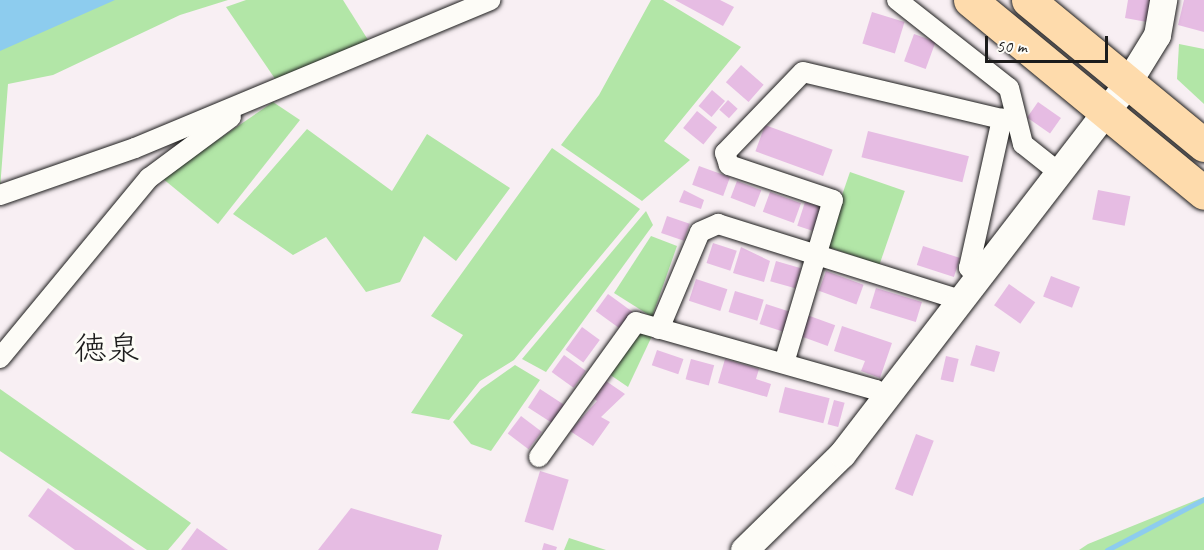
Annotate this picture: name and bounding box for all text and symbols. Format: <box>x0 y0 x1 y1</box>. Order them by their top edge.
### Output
scale bar <box>988 24 1111 62</box>
text: 50 m <box>996 35 1027 57</box>
district label: 徳泉 <box>74 329 140 369</box>

